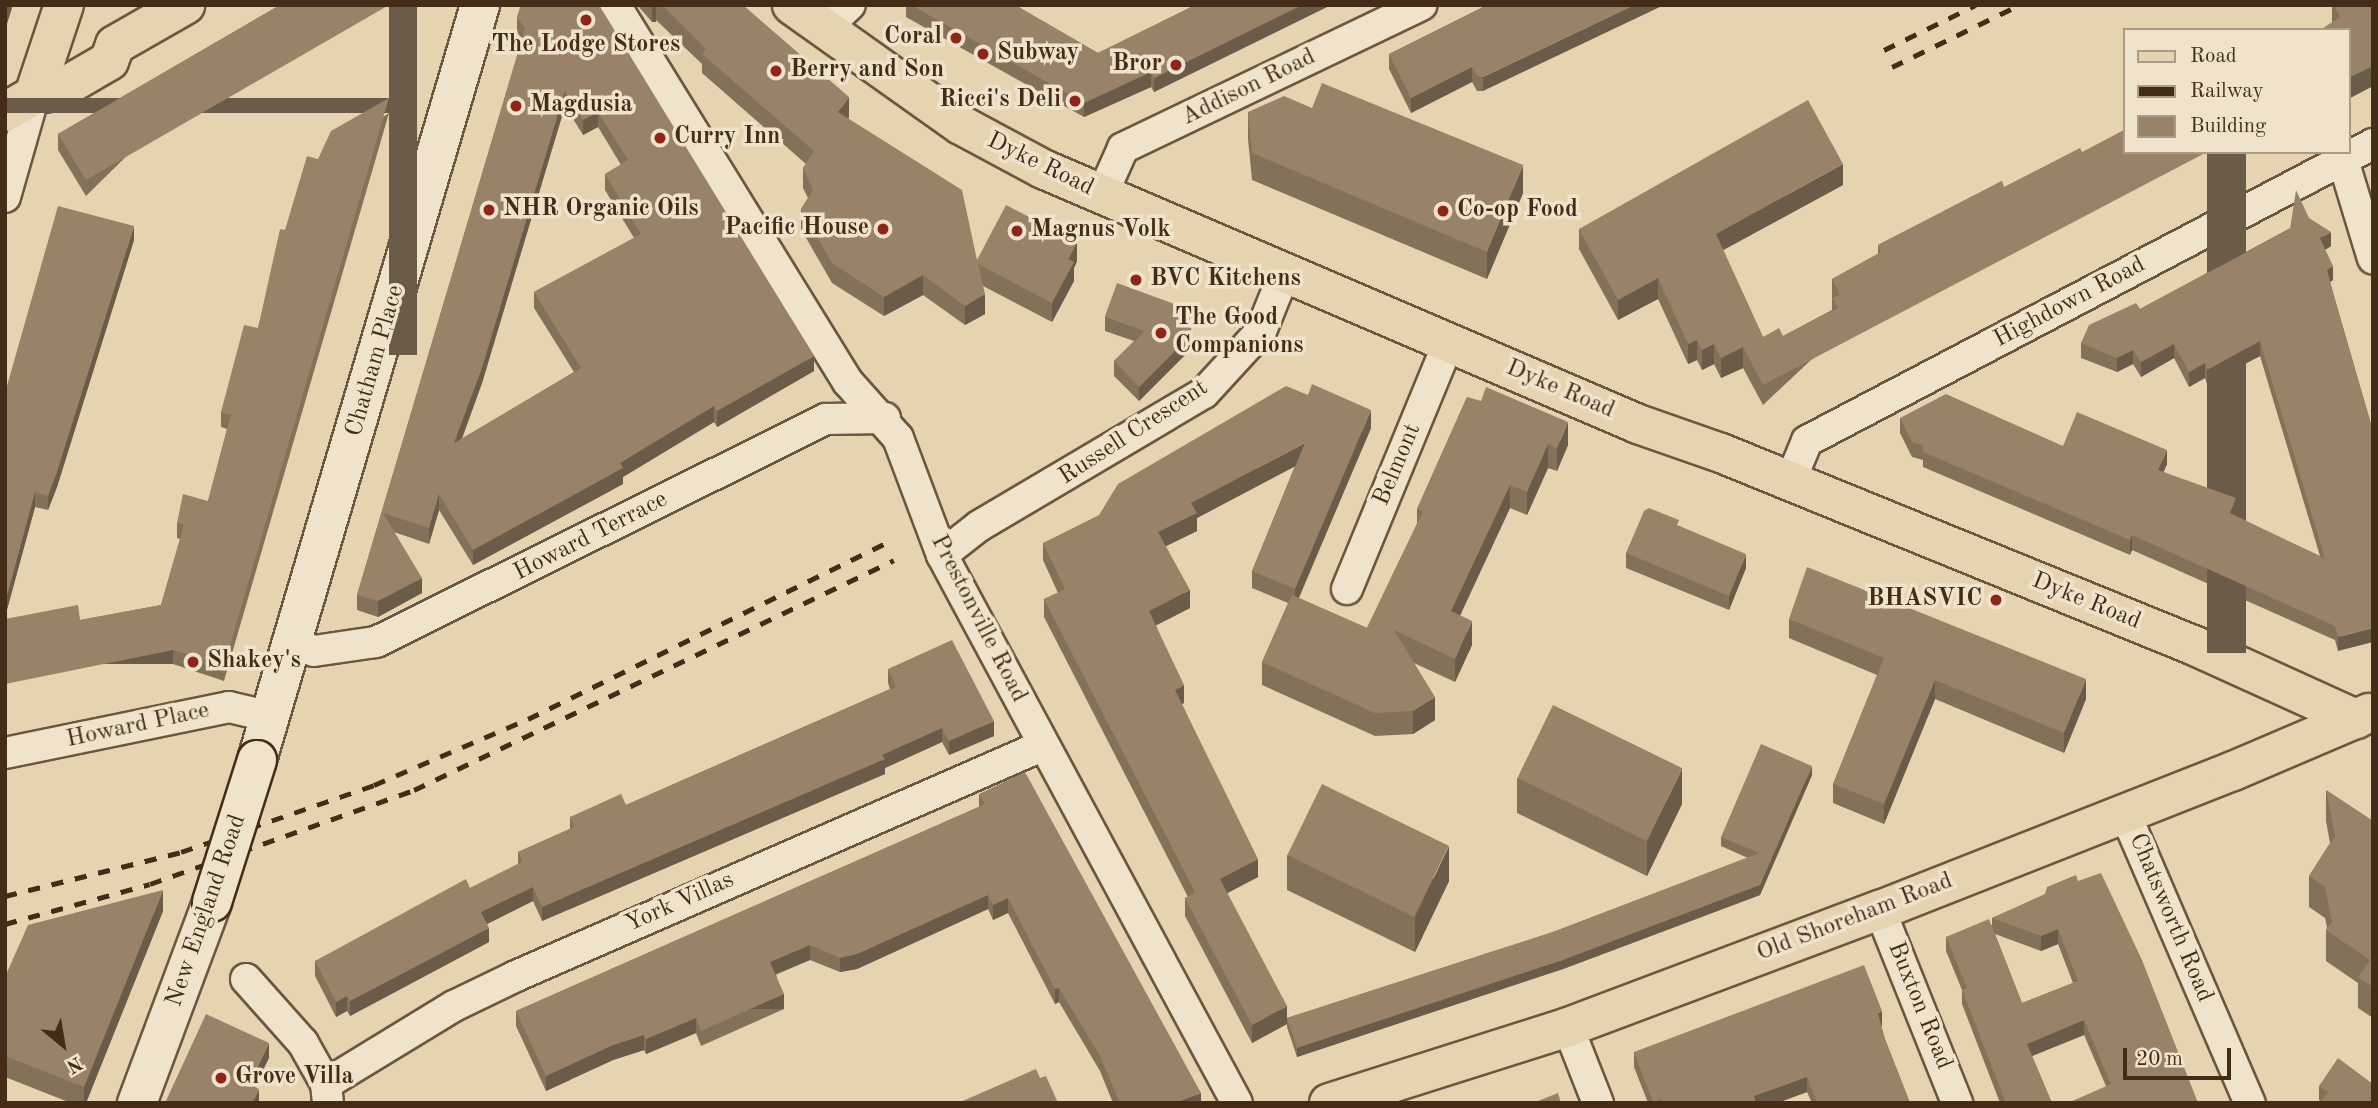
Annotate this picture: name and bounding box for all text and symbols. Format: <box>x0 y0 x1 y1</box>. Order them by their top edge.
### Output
marker: The Lodge Stores <box>578 12 594 28</box>
place label: Coral <box>884 24 942 52</box>
legend <box>2122 28 2350 154</box>
marker: Coral <box>948 30 964 46</box>
place label: The Lodge Stores <box>492 32 680 60</box>
place label: Subway <box>997 40 1079 68</box>
street label: Addison Road <box>1177 43 1321 133</box>
marker: Subway <box>975 46 991 62</box>
text: Road <box>2190 46 2237 67</box>
place label: Bror <box>1112 51 1162 79</box>
place label: Berry and Son <box>790 57 944 85</box>
marker: Bror <box>1168 57 1184 73</box>
marker: Berry and Son <box>768 63 784 79</box>
text: Railway <box>2190 81 2264 102</box>
place label: Ricci's Deli <box>939 87 1061 115</box>
place label: Magdusia <box>530 92 633 120</box>
marker: Ricci's Deli <box>1067 93 1083 109</box>
marker: Magdusia <box>508 98 524 114</box>
text: Building <box>2190 116 2266 137</box>
place label: Curry Inn <box>674 124 780 152</box>
street label: Dyke Road <box>982 127 1098 203</box>
marker: Curry Inn <box>652 130 668 146</box>
place label: NHR Organic Oils <box>503 196 699 224</box>
place label: Co-op Food <box>1457 197 1578 225</box>
marker: NHR Organic Oils <box>481 202 497 218</box>
marker: Co-op Food <box>1435 203 1451 219</box>
place label: Pacific House <box>725 215 869 243</box>
place label: Magnus Volk <box>1031 217 1171 245</box>
marker: Pacific House <box>875 221 891 237</box>
marker: Magnus Volk <box>1009 223 1025 239</box>
street label: Highdown Road <box>1989 251 2151 355</box>
place label: BVC Kitchens <box>1150 266 1301 294</box>
marker: BVC Kitchens <box>1128 272 1144 288</box>
street label: Chatham Place <box>341 282 411 440</box>
place label: The Good Companions <box>1175 305 1304 361</box>
marker: The Good Companions <box>1153 325 1169 341</box>
street label: Dyke Road <box>1501 354 1619 426</box>
street label: Russell Crescent <box>1054 374 1214 492</box>
street label: Belmont <box>1368 420 1428 510</box>
street label: Howard Terrace <box>509 486 673 588</box>
street label: Prestonville Road <box>923 530 1033 708</box>
street label: Dyke Road <box>2027 567 2145 637</box>
place label: BHASVIC <box>1867 586 1982 614</box>
marker: BHASVIC <box>1988 592 2004 608</box>
place label: Shakey's <box>207 648 301 676</box>
marker: Shakey's <box>185 654 201 670</box>
street label: Howard Place <box>64 697 212 755</box>
street label: New England Road <box>161 811 253 1011</box>
street label: Chatsworth Road <box>2121 829 2219 1007</box>
street label: York Villas <box>621 866 739 940</box>
street label: Old Shoreham Road <box>1753 867 1957 969</box>
street label: Buxton Road <box>1880 938 1958 1074</box>
north arrow <box>28 1010 98 1080</box>
scale bar <box>2126 1034 2234 1078</box>
text: 20 m <box>2136 1049 2183 1070</box>
text: N <box>63 1052 85 1075</box>
place label: Grove Villa <box>235 1064 354 1092</box>
marker: Grove Villa <box>213 1070 229 1086</box>

